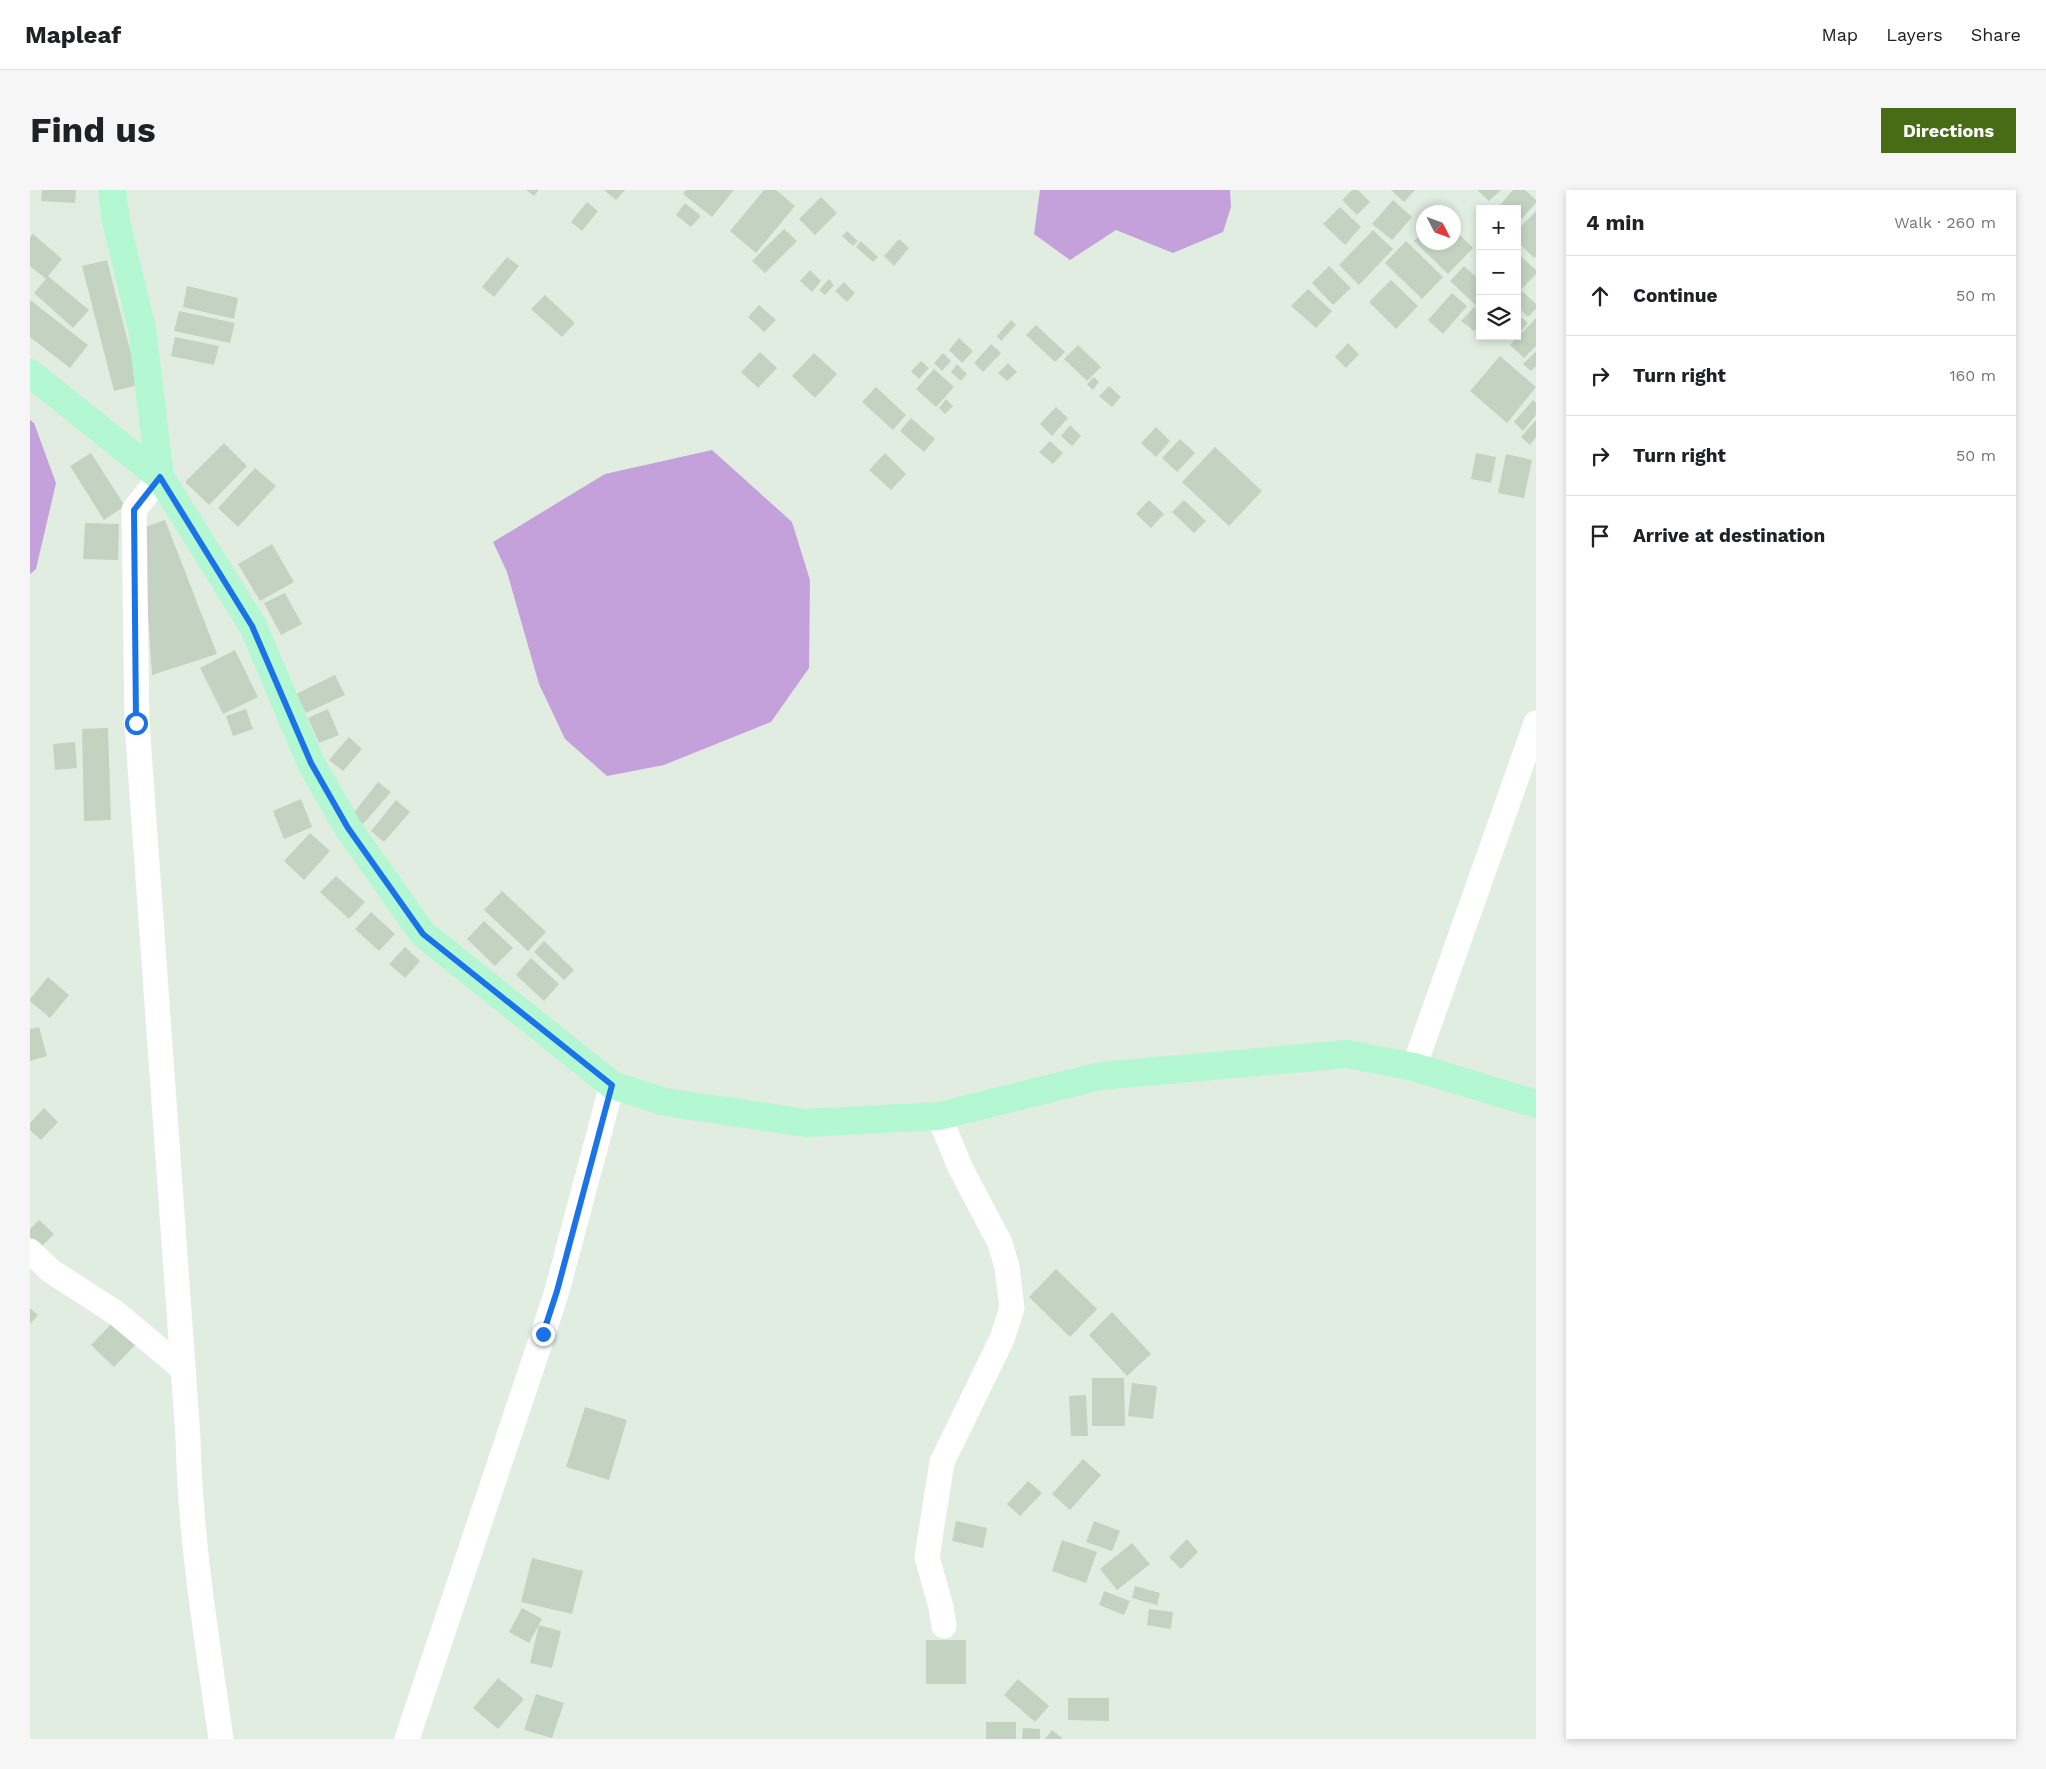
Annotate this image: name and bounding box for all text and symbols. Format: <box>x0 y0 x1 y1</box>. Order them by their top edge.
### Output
text: Mapleaf <box>25 21 121 49</box>
text: Map <box>1821 24 1858 45</box>
text: Layers <box>1886 24 1943 45</box>
text: Share <box>1971 24 2021 45</box>
button: Directions <box>1881 108 2016 153</box>
text: Find us <box>30 109 156 151</box>
north arrow <box>1416 205 1461 250</box>
map controls <box>1476 205 1521 340</box>
button: + <box>1476 205 1521 250</box>
text: 4 min <box>1586 210 1644 235</box>
text: Walk · 260 m <box>1894 213 1996 232</box>
button: − <box>1476 250 1521 295</box>
icon: ahead <box>1586 282 1614 310</box>
text: Continue <box>1633 284 1717 307</box>
text: 50 m <box>1956 286 1996 305</box>
button: layers <box>1476 295 1521 340</box>
icon: right <box>1586 362 1614 390</box>
text: Turn right <box>1633 364 1726 387</box>
text: 160 m <box>1949 366 1996 385</box>
icon: right <box>1586 442 1614 470</box>
text: Turn right <box>1633 444 1726 467</box>
text: 50 m <box>1956 446 1996 465</box>
icon: arrive <box>1586 522 1614 550</box>
text: Arrive at destination <box>1633 524 1825 547</box>
route start <box>125 712 148 735</box>
route end <box>532 1323 555 1346</box>

